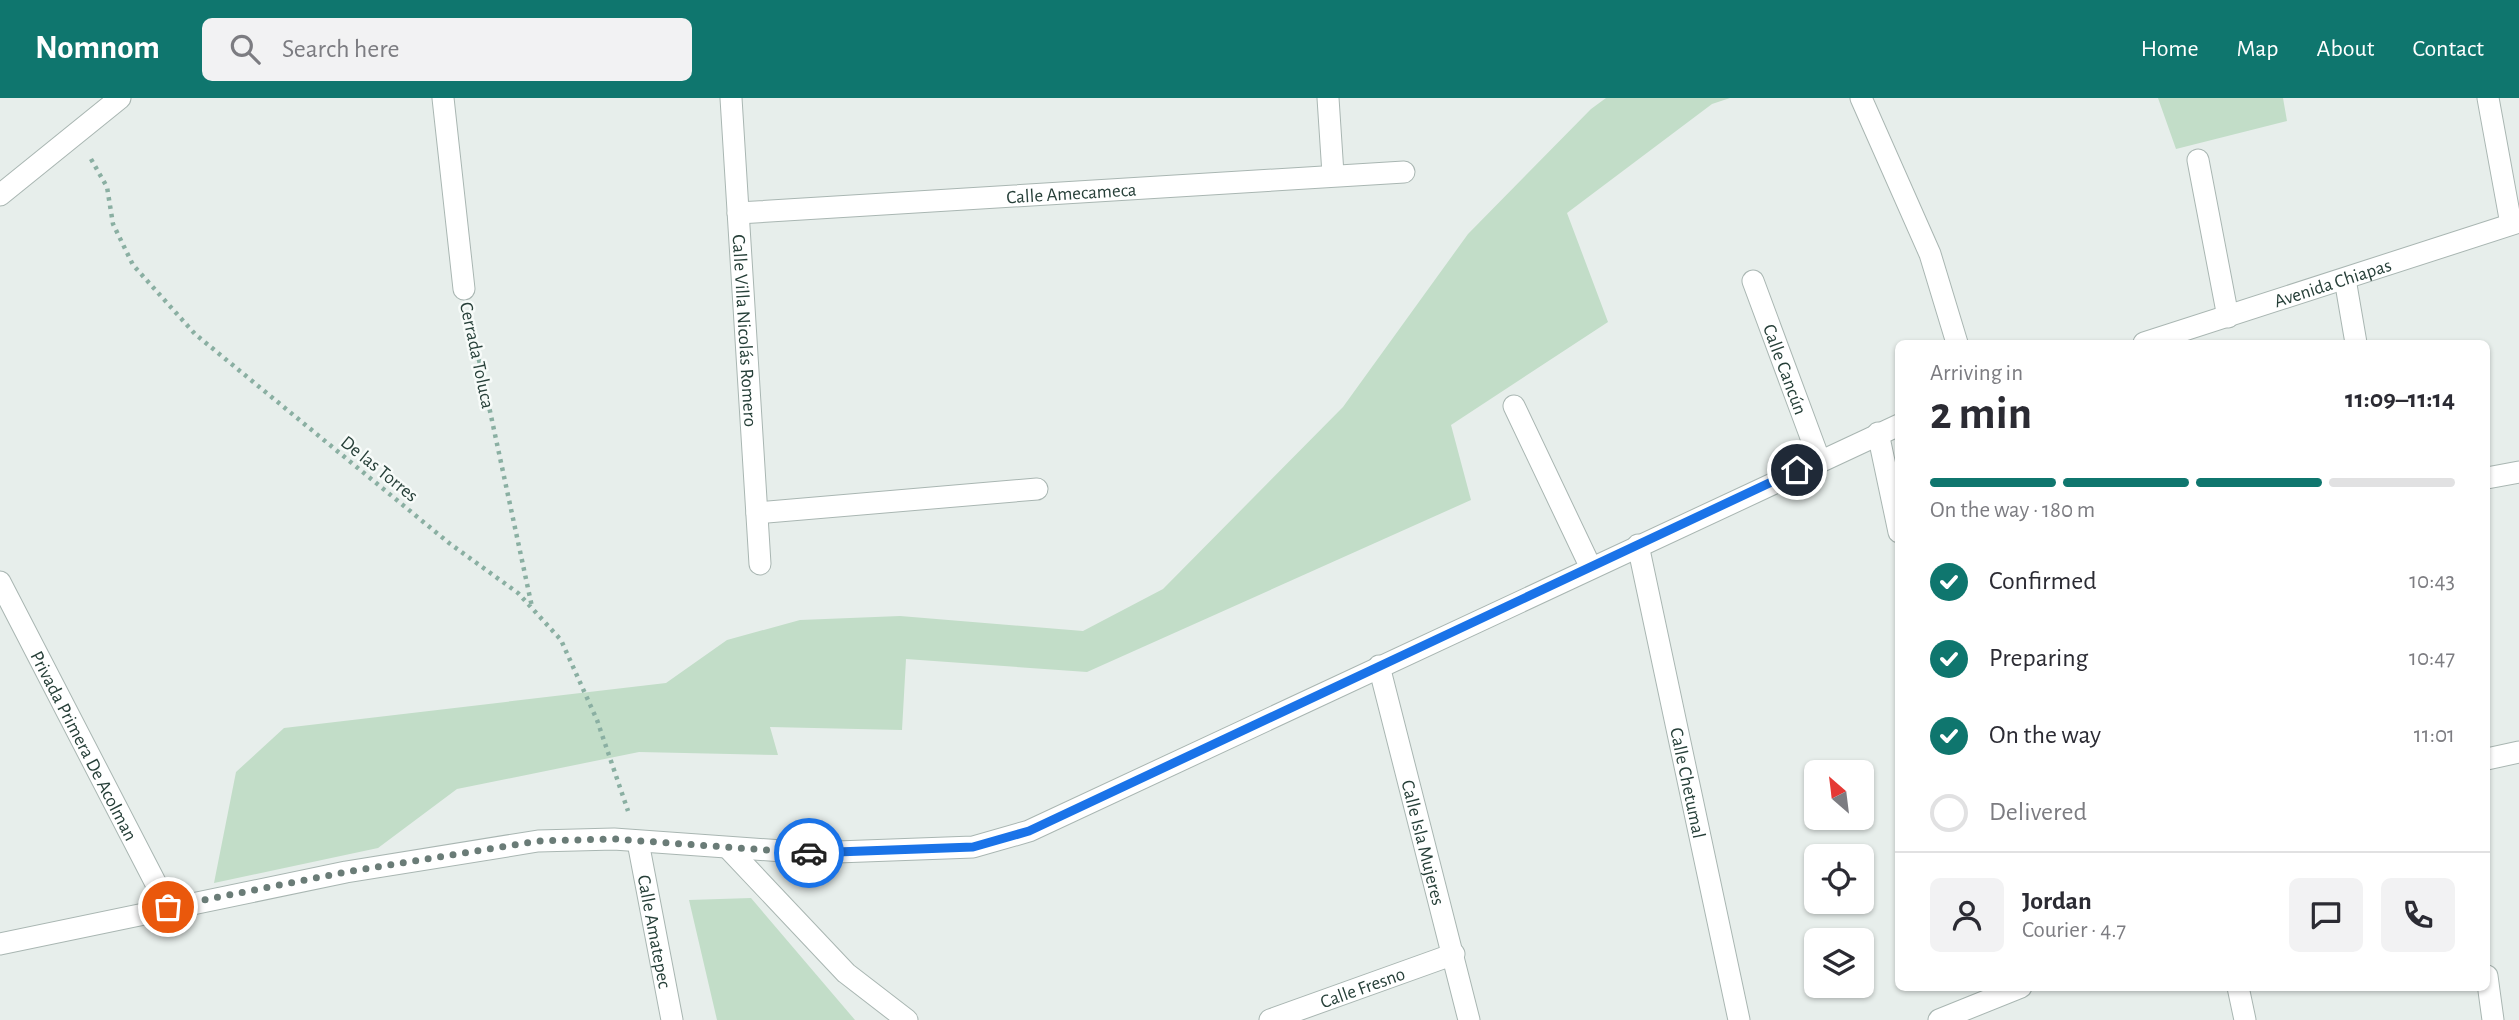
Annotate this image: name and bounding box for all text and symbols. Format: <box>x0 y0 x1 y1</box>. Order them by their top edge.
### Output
search box <box>202 18 692 81</box>
icon: search <box>226 30 264 68</box>
text: Nomnom <box>35 32 160 65</box>
text: Search here <box>282 36 400 62</box>
text: Home <box>2141 37 2199 61</box>
text: Map <box>2237 37 2279 61</box>
text: About <box>2317 37 2374 61</box>
text: Contact <box>2412 37 2484 61</box>
street label: Calle Amecameca <box>1006 180 1137 207</box>
street label: Calle Villa Nicolás Romero <box>728 234 759 428</box>
street label: Avenida Chiapas <box>2272 256 2394 311</box>
street label: Cerrada Toluca <box>456 300 497 411</box>
street label: Calle Cancún <box>1759 322 1810 417</box>
text: Arriving in <box>1930 362 2023 385</box>
text: 11:09–11:14 <box>2345 386 2455 412</box>
text: 2 min <box>1930 391 2032 437</box>
street label: De las Torres <box>337 433 421 506</box>
pin <box>1767 440 1827 500</box>
icon: home <box>1778 451 1816 489</box>
text: On the way · 180 m <box>1930 499 2095 522</box>
icon: check <box>1930 563 1968 601</box>
text: Confirmed <box>1989 568 2097 594</box>
text: 10:43 <box>2409 570 2455 593</box>
icon: check <box>1930 640 1968 678</box>
text: Preparing <box>1989 645 2088 671</box>
text: 10:47 <box>2409 647 2455 670</box>
street label: Privada Primera De Acolman <box>26 648 140 844</box>
icon: check <box>1930 717 1968 755</box>
text: On the way <box>1989 722 2101 748</box>
text: 11:01 <box>2414 724 2455 747</box>
street label: Calle Chetumal <box>1666 726 1708 840</box>
north arrow <box>1804 760 1874 830</box>
map controls <box>1804 760 1874 998</box>
street label: Calle Isla Mujeres <box>1397 778 1447 907</box>
text: Delivered <box>1989 799 2087 825</box>
courier <box>774 818 844 888</box>
icon: car <box>790 834 828 872</box>
button: locate <box>1804 844 1874 914</box>
street label: Calle Amatepec <box>633 873 674 990</box>
pin <box>138 877 198 937</box>
button: person <box>1930 878 2004 952</box>
button: chat <box>2289 878 2363 952</box>
button: phone <box>2381 878 2455 952</box>
icon: bag <box>149 888 187 926</box>
text: Jordan <box>2022 888 2092 914</box>
text: Courier · 4.7 <box>2022 919 2126 942</box>
button: layers <box>1804 928 1874 998</box>
street label: Calle Fresno <box>1318 964 1408 1012</box>

